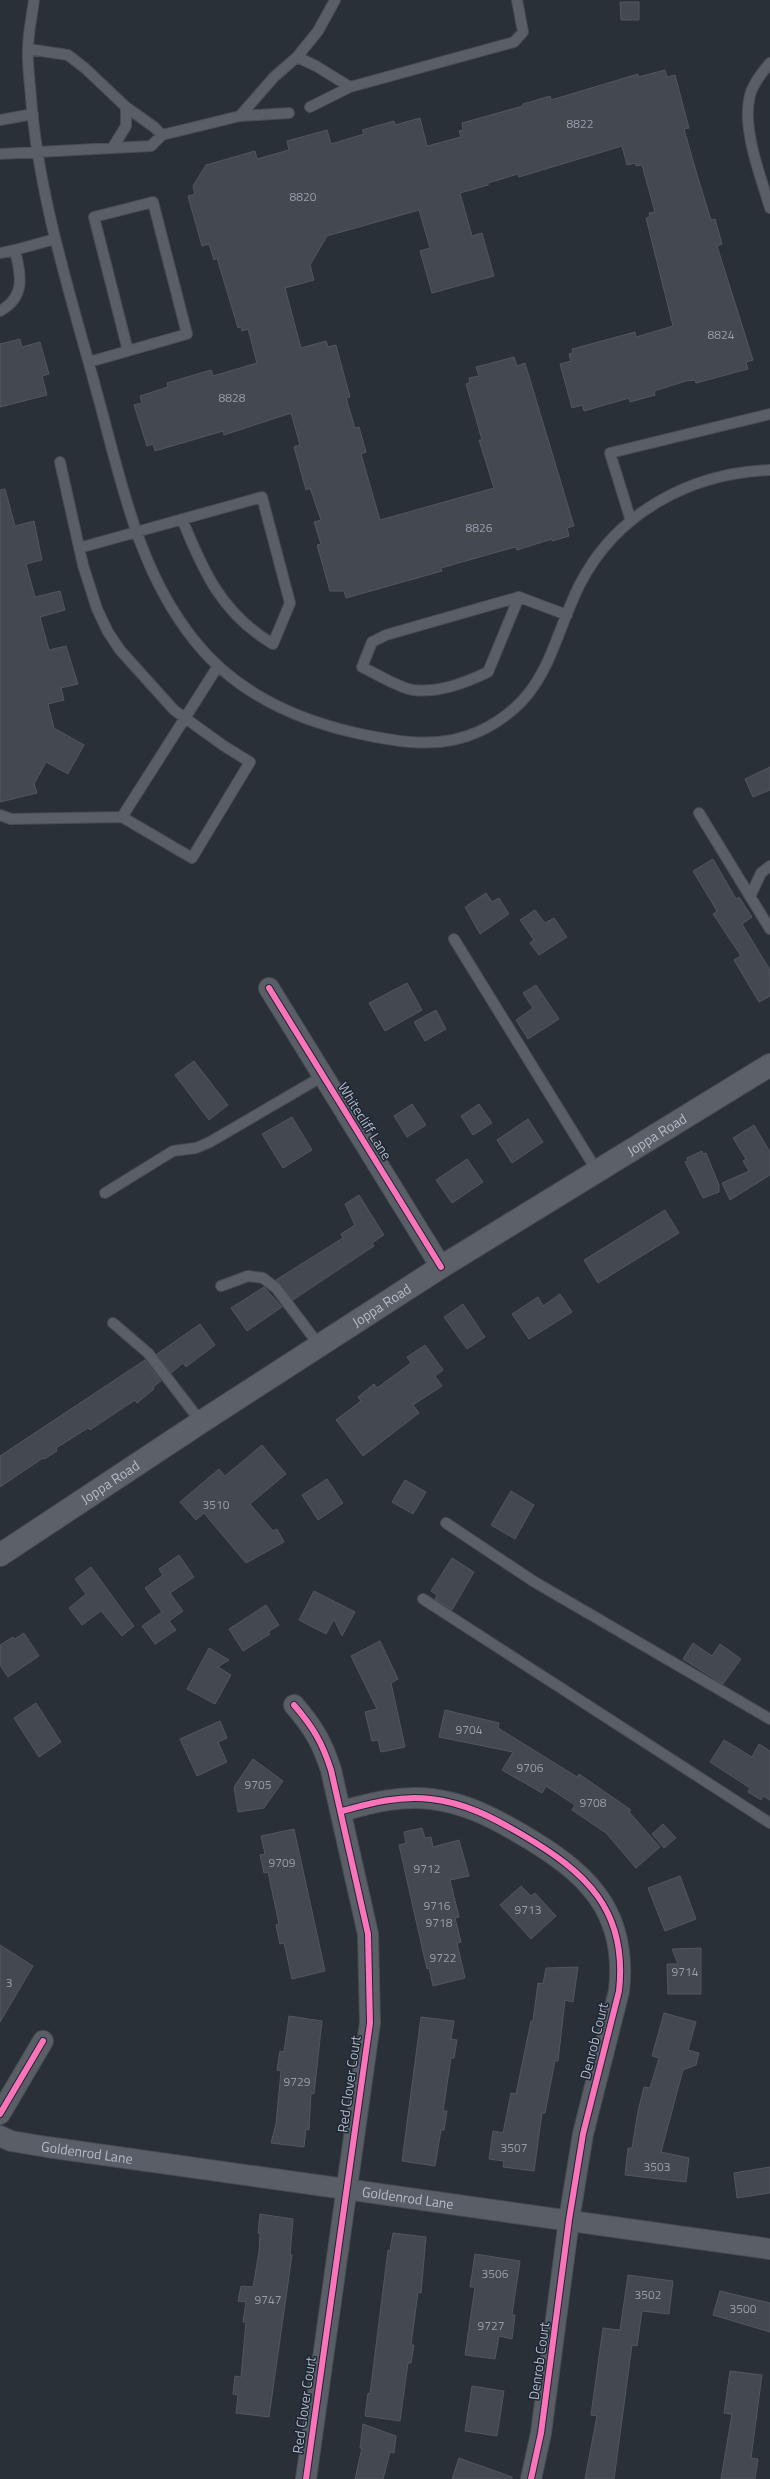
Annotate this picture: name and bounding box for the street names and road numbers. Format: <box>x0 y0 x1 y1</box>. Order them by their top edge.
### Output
street label: Whitecliff Lane <box>333 1078 398 1164</box>
street label: Joppa Road <box>623 1108 690 1160</box>
street label: Joppa Road <box>348 1278 415 1332</box>
street label: Joppa Road <box>76 1455 143 1509</box>
street label: Denrob Court <box>574 2000 613 2081</box>
street label: Red Clover Court <box>331 2034 366 2134</box>
street label: Goldenrod Lane <box>40 2135 134 2169</box>
street label: Goldenrod Lane <box>361 2181 455 2214</box>
street label: Denrob Court <box>523 2321 554 2401</box>
street label: Red Clover Court <box>286 2355 321 2455</box>

